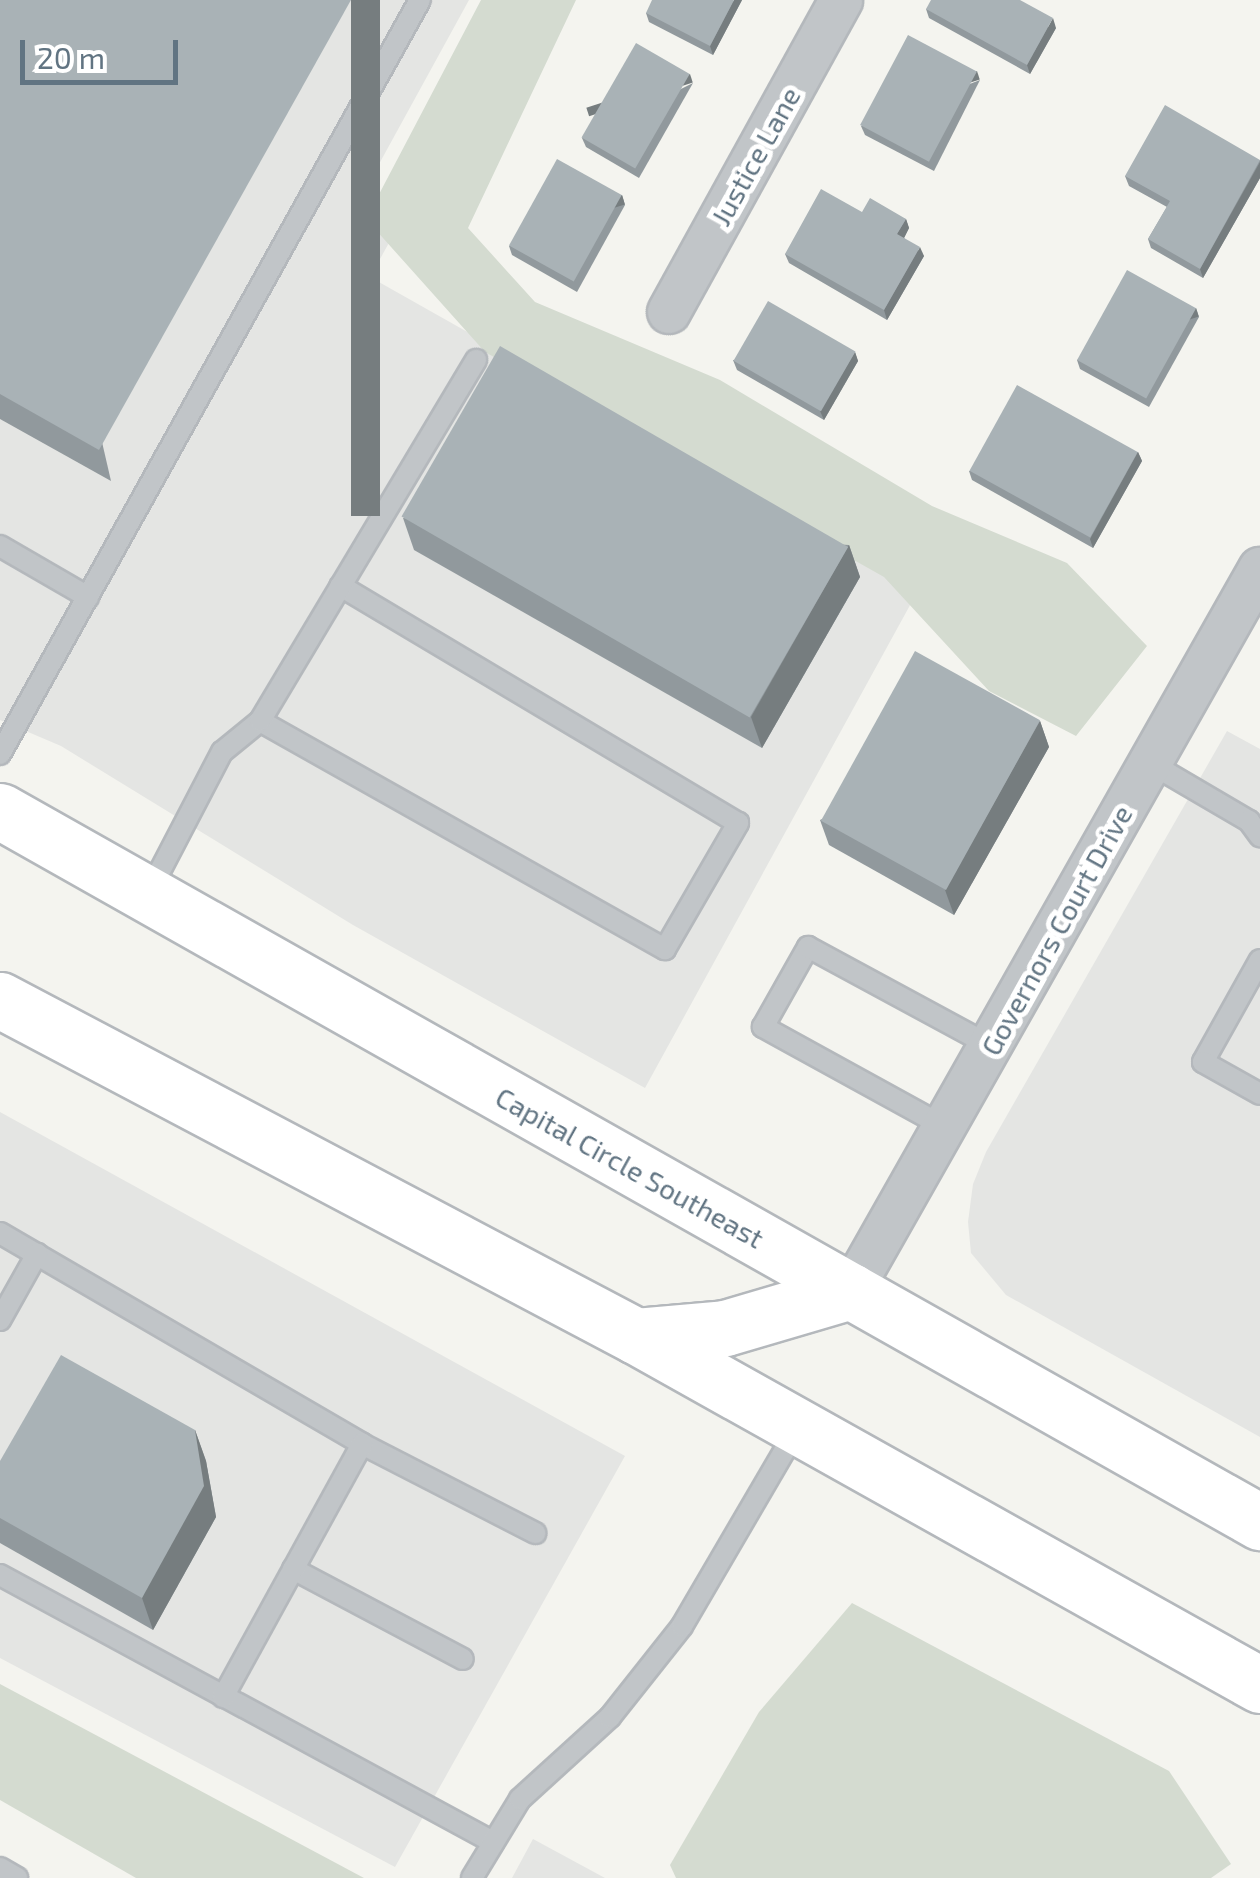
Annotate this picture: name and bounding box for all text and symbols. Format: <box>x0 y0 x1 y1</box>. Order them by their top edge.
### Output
scale bar <box>25 20 182 82</box>
text: 20 m <box>37 39 105 75</box>
street label: Justice Lane <box>703 81 807 231</box>
street label: Governors Court Drive <box>973 799 1139 1061</box>
street label: Capital Circle Southeast <box>490 1079 770 1255</box>

